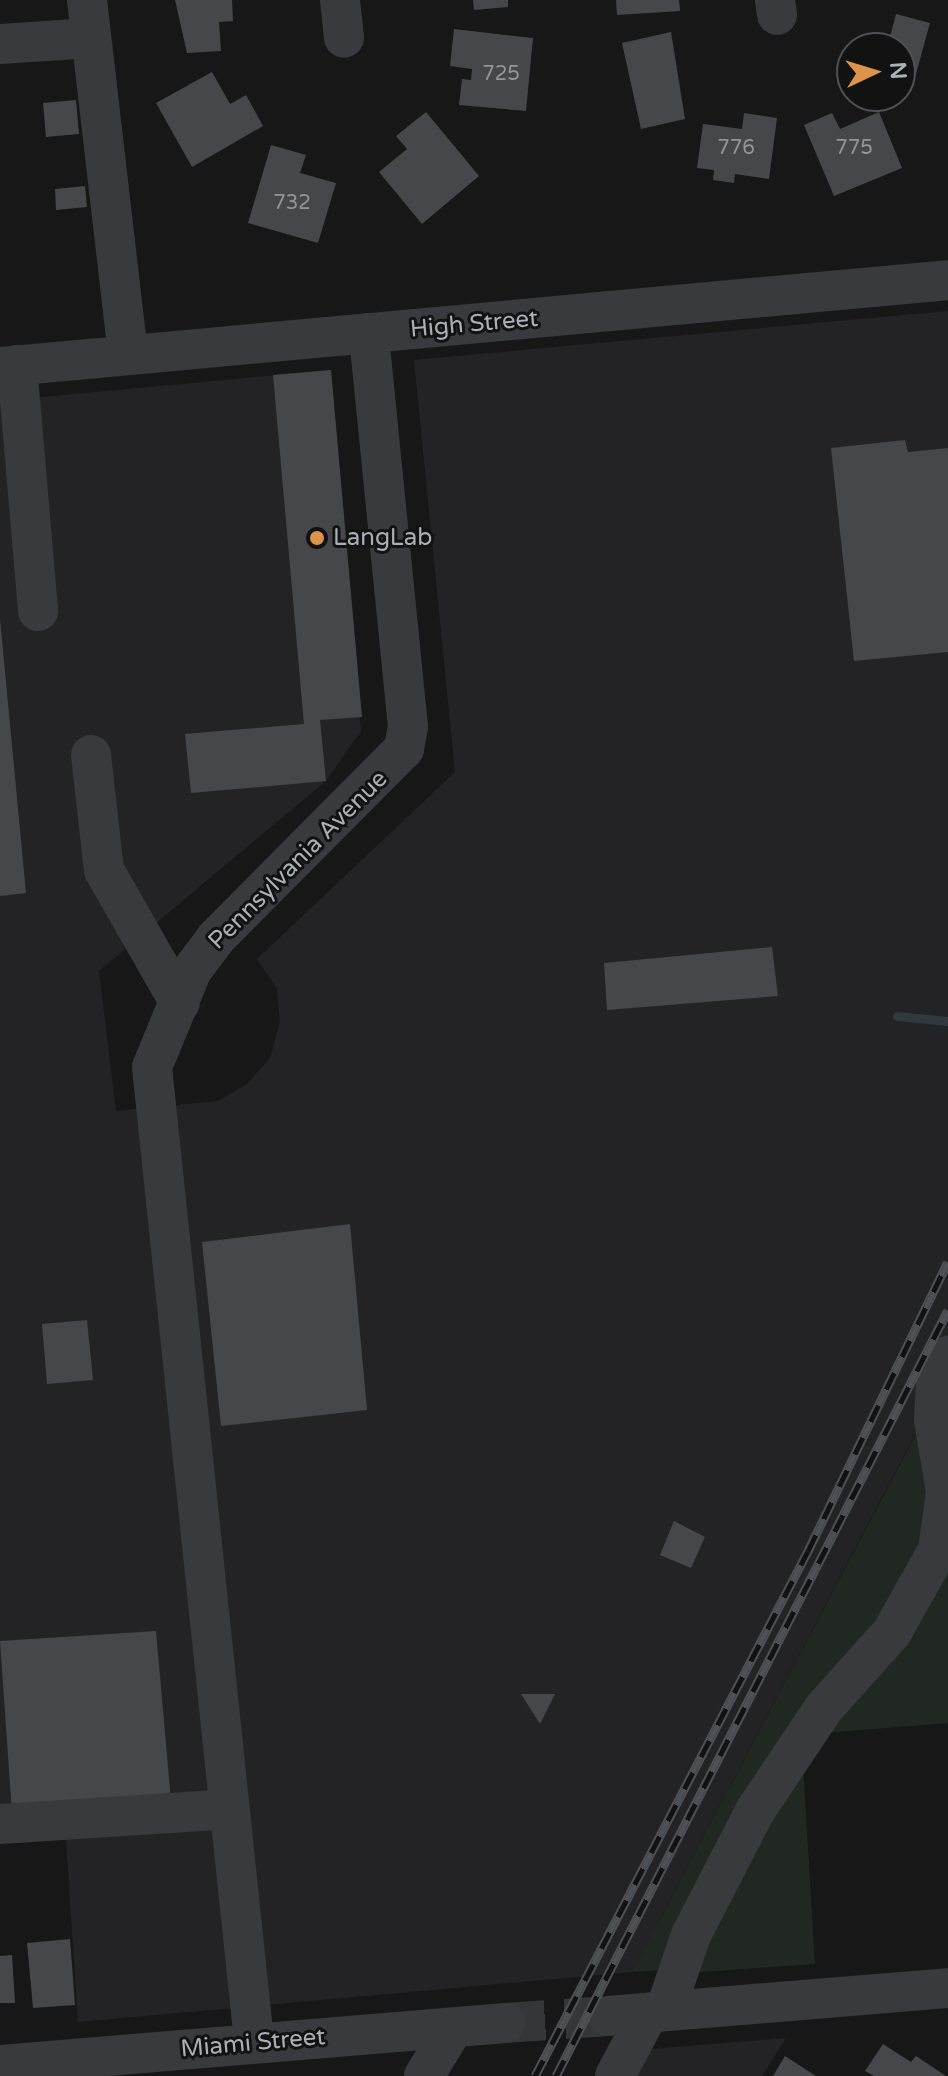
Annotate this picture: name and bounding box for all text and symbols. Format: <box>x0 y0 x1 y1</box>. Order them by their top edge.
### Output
north arrow <box>836 32 916 112</box>
text: N <box>884 61 912 80</box>
house number: 725 <box>482 62 520 86</box>
house number: 776 <box>717 136 755 160</box>
house number: 775 <box>835 136 873 160</box>
house number: 732 <box>273 191 311 215</box>
street label: High Street <box>409 304 539 344</box>
place label: LangLab <box>333 524 432 552</box>
marker: LangLab <box>308 529 326 547</box>
street label: Pennsylvania Avenue <box>203 765 393 955</box>
street label: Miami Street <box>179 2022 327 2064</box>

